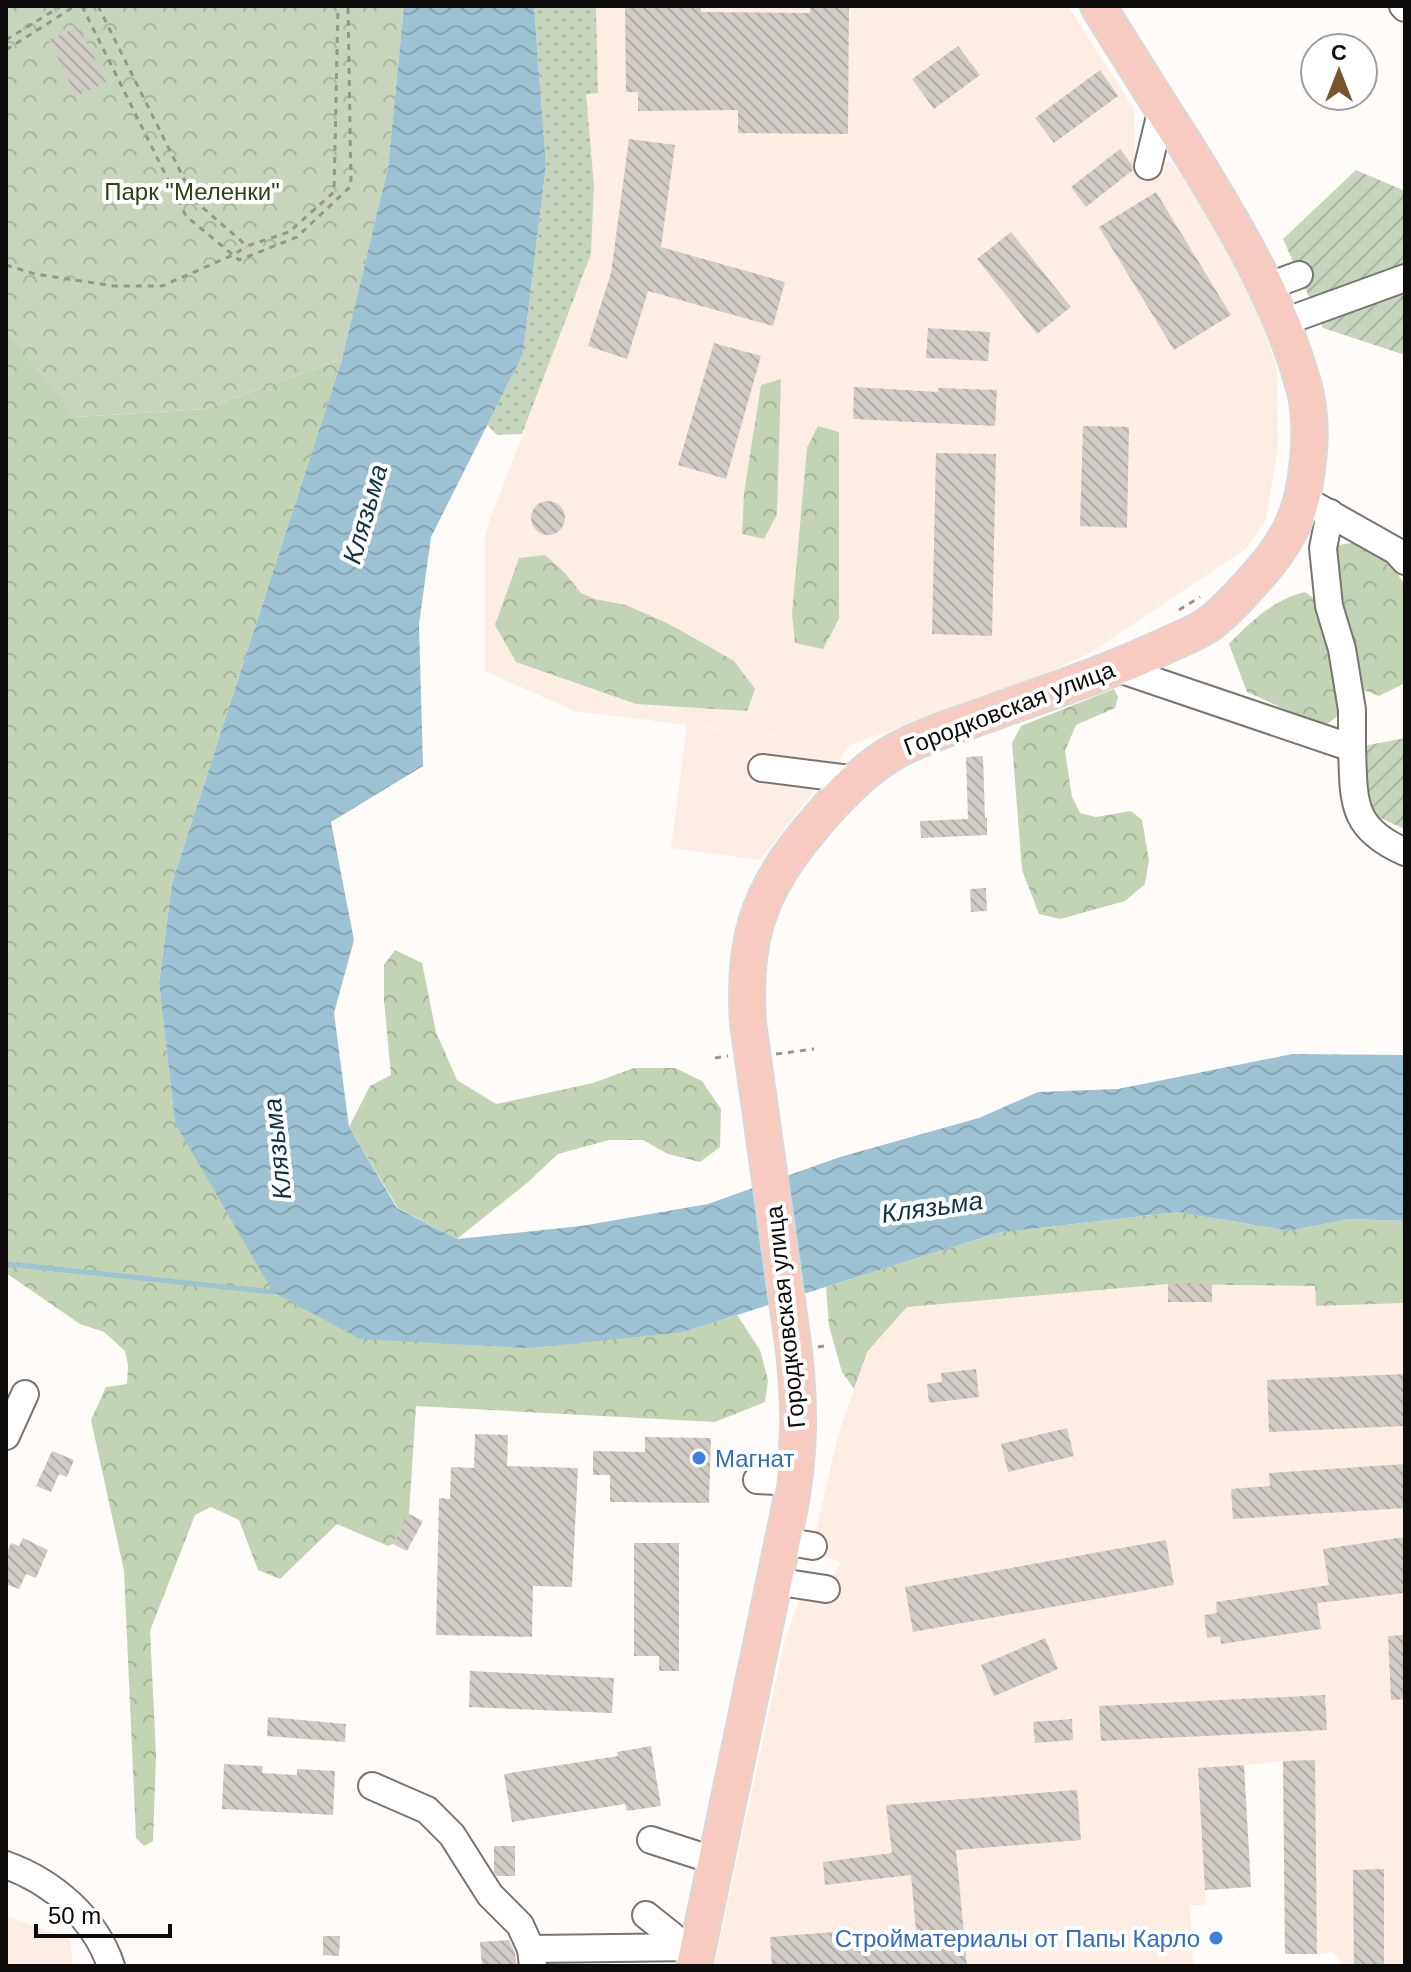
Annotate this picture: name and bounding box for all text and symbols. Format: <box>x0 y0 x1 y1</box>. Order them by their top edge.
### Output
north arrow <box>1299 32 1379 112</box>
text: С <box>1331 40 1347 65</box>
park label: Парк "Меленки" <box>104 178 280 205</box>
water label: Клязьма <box>337 461 393 567</box>
street label: Городковская улица <box>900 655 1119 761</box>
water label: Клязьма <box>257 1097 297 1201</box>
water label: Клязьма <box>879 1185 985 1229</box>
street label: Городковская улица <box>760 1204 810 1430</box>
place label: Магнат <box>715 1445 794 1472</box>
marker: Магнат <box>690 1449 708 1467</box>
scale bar <box>36 1888 170 1938</box>
text: 50 m <box>48 1902 101 1929</box>
place label: Стройматериалы от Папы Карло <box>835 1925 1200 1952</box>
marker: Стройматериалы от Папы Карло <box>1207 1929 1225 1947</box>

